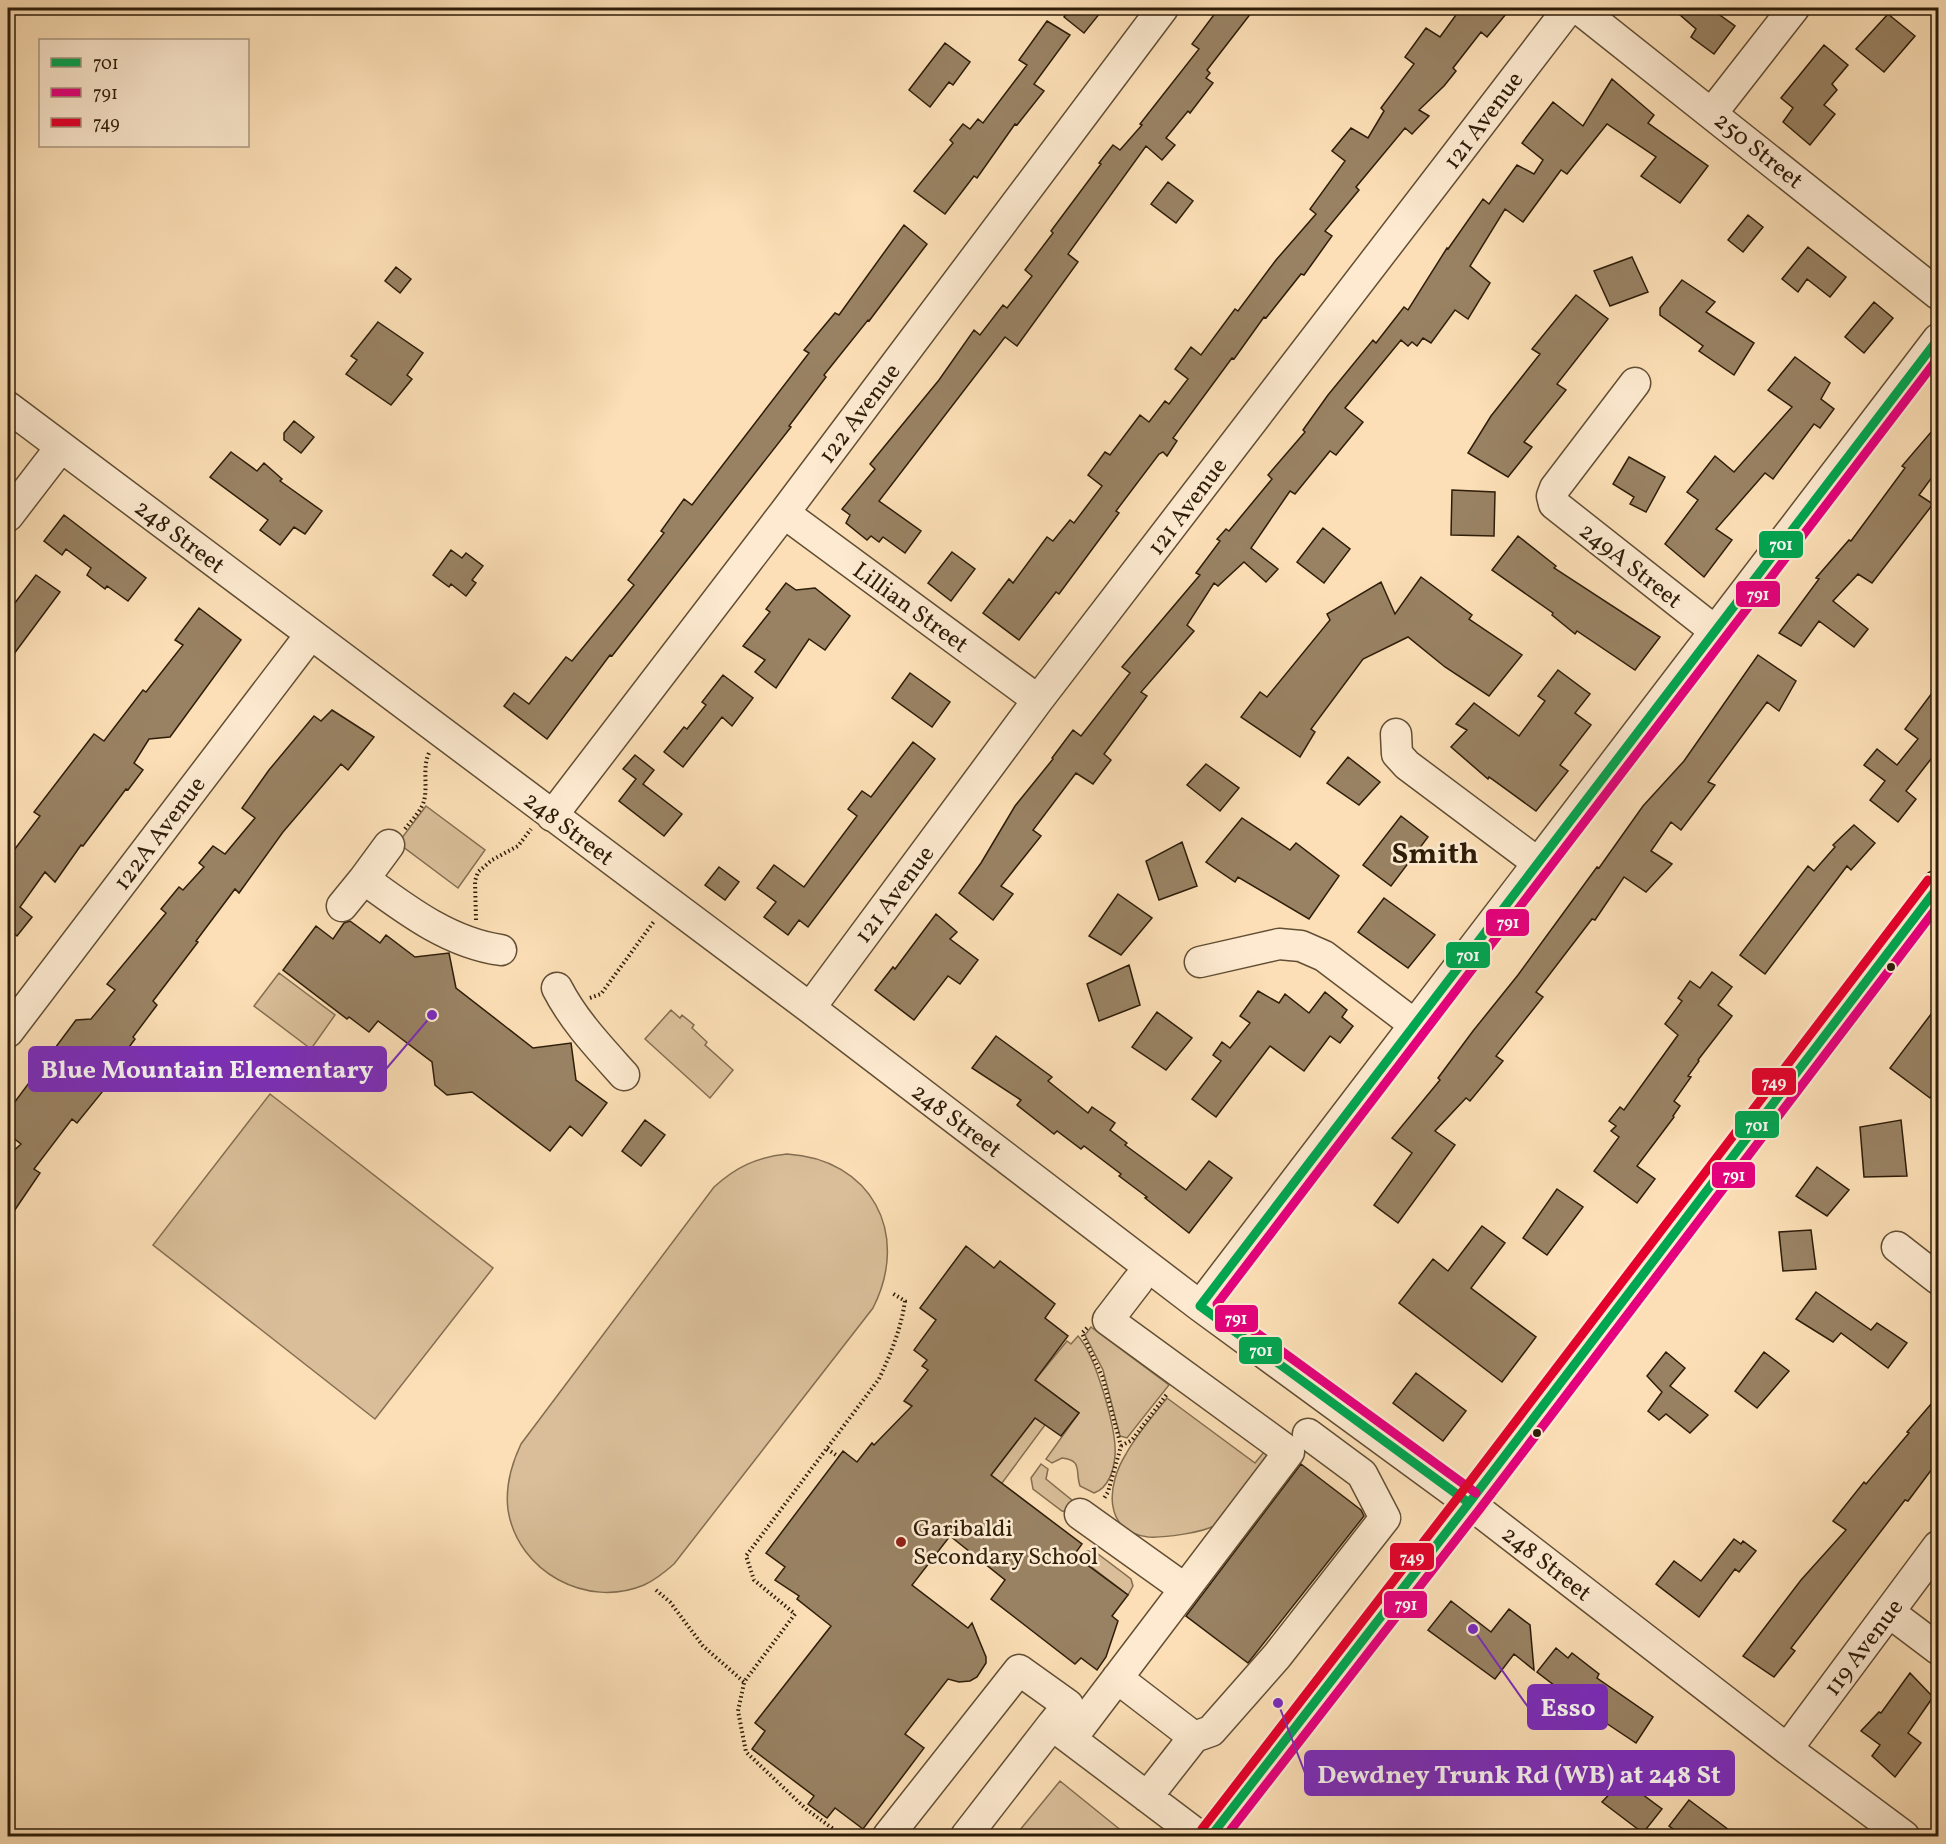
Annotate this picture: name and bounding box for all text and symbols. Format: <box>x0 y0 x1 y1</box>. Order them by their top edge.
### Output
legend <box>39 39 249 147</box>
text: 701 <box>93 52 119 77</box>
street label: 121 Avenue <box>1436 65 1533 177</box>
text: 791 <box>93 82 118 107</box>
street label: 250 Street <box>1706 105 1810 198</box>
text: 749 <box>93 112 119 137</box>
street label: 122 Avenue <box>811 357 910 472</box>
street label: 121 Avenue <box>1140 451 1237 563</box>
street label: 248 Street <box>126 492 231 583</box>
street label: 249A Street <box>1571 515 1689 618</box>
line badge: 701 <box>1758 530 1804 559</box>
text: 701 <box>1769 535 1793 557</box>
street label: Lillian Street <box>845 555 975 662</box>
line badge: 791 <box>1735 580 1781 608</box>
text: 791 <box>1747 585 1769 607</box>
street label: 122A Avenue <box>106 770 215 898</box>
street label: 248 Street <box>515 784 620 875</box>
district label: Smith <box>1391 834 1479 876</box>
street label: 121 Avenue <box>847 839 944 951</box>
line badge: 791 <box>1485 908 1530 937</box>
text: 791 <box>1497 913 1519 935</box>
line badge: 701 <box>1445 941 1491 969</box>
text: 701 <box>1456 946 1480 968</box>
unlabelled marker <box>1885 961 1897 973</box>
callout: Blue Mountain Elementary <box>29 1047 386 1091</box>
text: Blue Mountain Elementary <box>41 1053 374 1089</box>
line badge: 749 <box>1751 1067 1797 1096</box>
text: 749 <box>1762 1073 1786 1095</box>
street label: 248 Street <box>903 1076 1008 1167</box>
line badge: 701 <box>1734 1110 1780 1139</box>
text: 701 <box>1745 1116 1769 1138</box>
line badge: 791 <box>1711 1161 1756 1189</box>
text: 791 <box>1723 1166 1745 1188</box>
line badge: 791 <box>1214 1304 1259 1333</box>
text: 791 <box>1225 1309 1247 1331</box>
line badge: 701 <box>1238 1336 1283 1365</box>
text: 701 <box>1249 1341 1273 1363</box>
unlabelled marker <box>1531 1427 1543 1439</box>
place label: Garibaldi Secondary School <box>913 1513 1098 1575</box>
street label: 248 Street <box>1494 1519 1598 1611</box>
marker: Garibaldi Secondary School <box>894 1535 908 1549</box>
line badge: 749 <box>1389 1542 1435 1571</box>
text: 749 <box>1400 1548 1424 1570</box>
line badge: 791 <box>1383 1590 1428 1619</box>
street label: 119 Avenue <box>1817 1592 1913 1704</box>
text: 791 <box>1395 1595 1417 1617</box>
callout: Esso <box>1528 1685 1607 1729</box>
text: Esso <box>1540 1691 1596 1727</box>
callout: Dewdney Trunk Rd (WB) at 248 St <box>1305 1751 1734 1795</box>
text: Dewdney Trunk Rd (WB) at 248 St <box>1317 1758 1721 1794</box>

